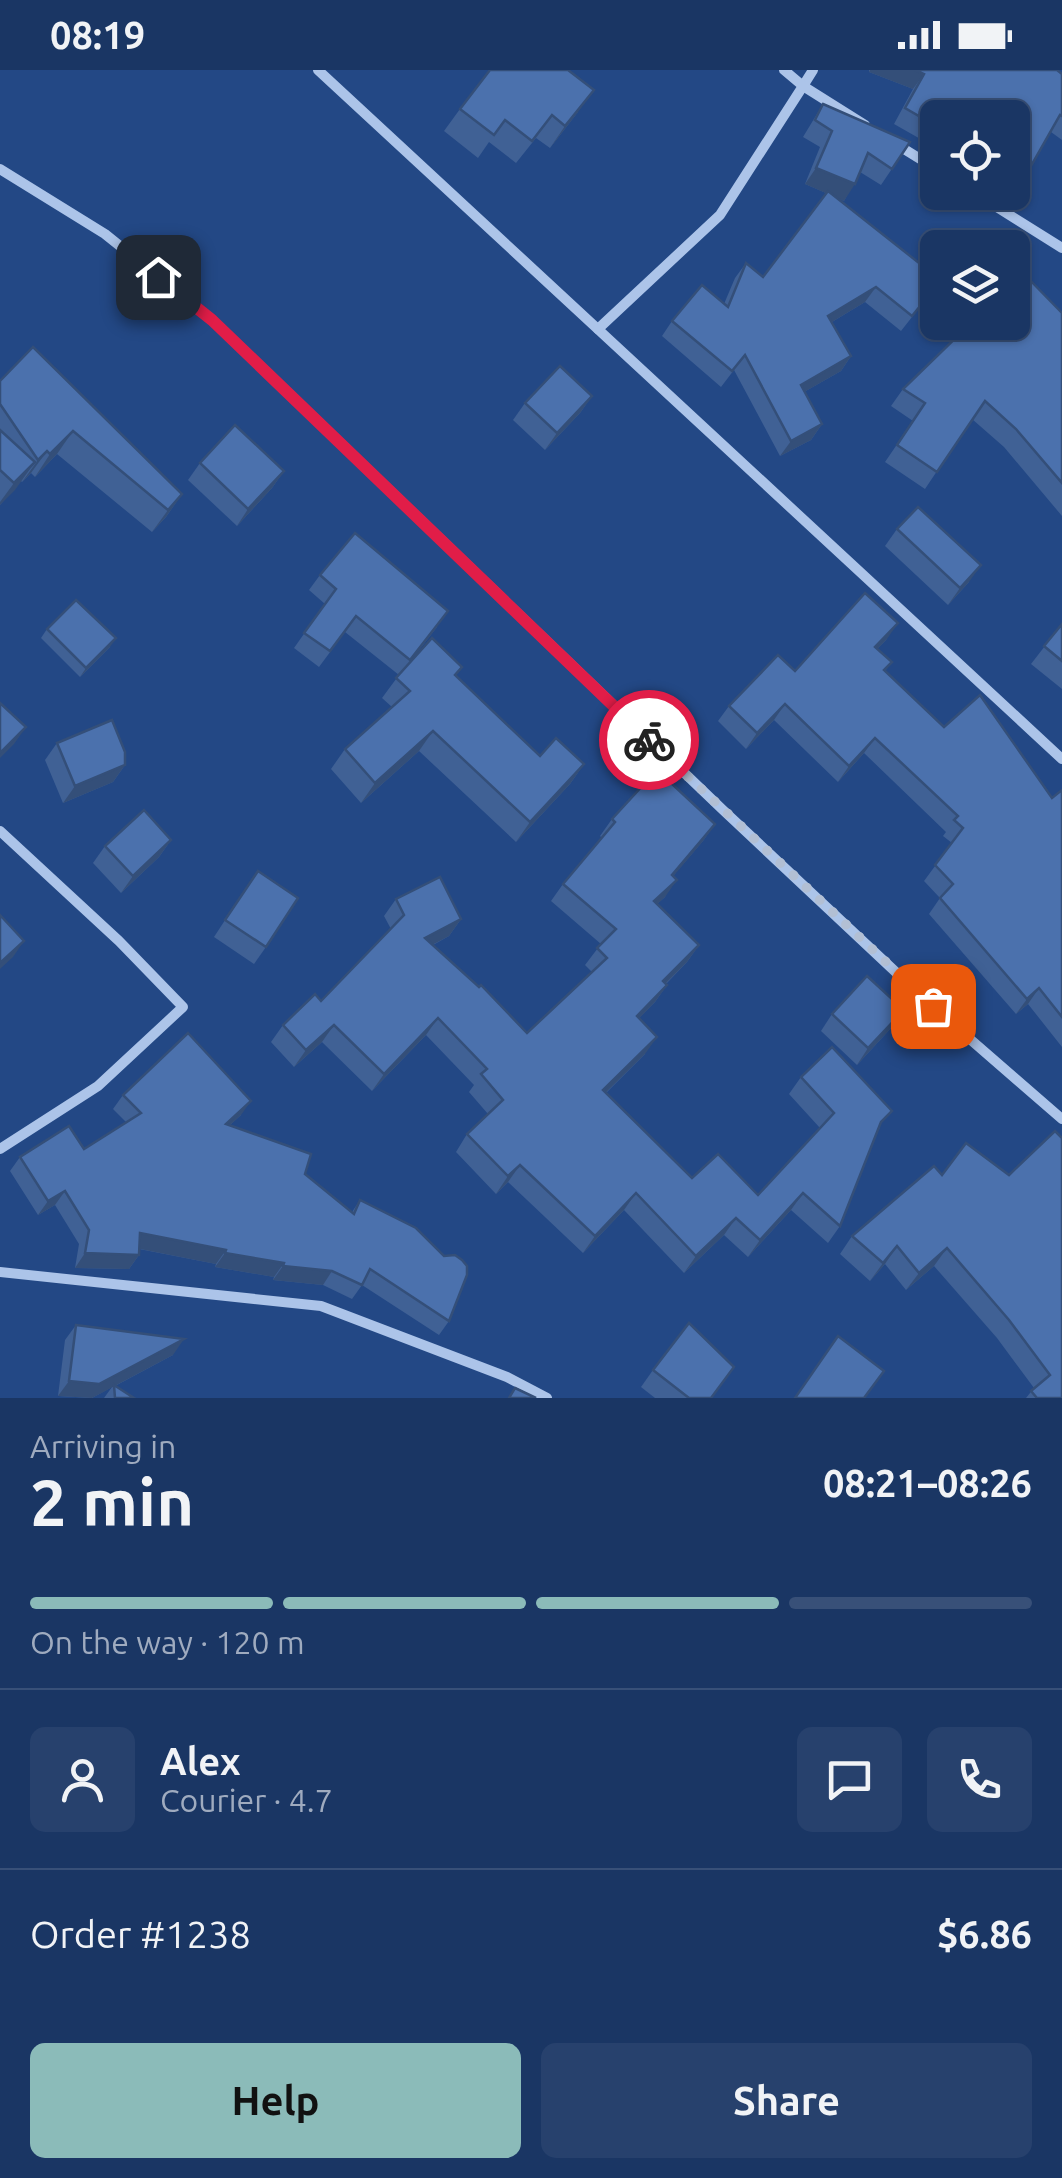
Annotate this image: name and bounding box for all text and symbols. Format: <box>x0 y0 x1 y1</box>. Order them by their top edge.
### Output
text: 08:19 <box>50 14 145 56</box>
map controls <box>920 100 1030 340</box>
button: locate <box>920 100 1030 210</box>
button: layers <box>920 230 1030 340</box>
pin <box>116 235 201 320</box>
icon: home <box>131 250 186 305</box>
courier <box>599 690 699 790</box>
icon: bike <box>622 713 677 768</box>
pin <box>891 964 976 1049</box>
icon: bag <box>906 979 961 1034</box>
text: Arriving in <box>30 1428 176 1464</box>
text: 08:21–08:26 <box>823 1462 1032 1504</box>
text: 2 min <box>30 1465 194 1538</box>
text: On the way · 120 m <box>30 1624 305 1660</box>
button: person <box>30 1727 135 1832</box>
button: chat <box>797 1727 902 1832</box>
button: phone <box>927 1727 1032 1832</box>
text: Alex <box>160 1740 241 1782</box>
text: Courier · 4.7 <box>160 1782 333 1818</box>
text: Order #1238 <box>30 1913 251 1955</box>
text: $6.86 <box>937 1913 1032 1955</box>
button: Help <box>30 2043 521 2158</box>
button: Share <box>541 2043 1032 2158</box>

